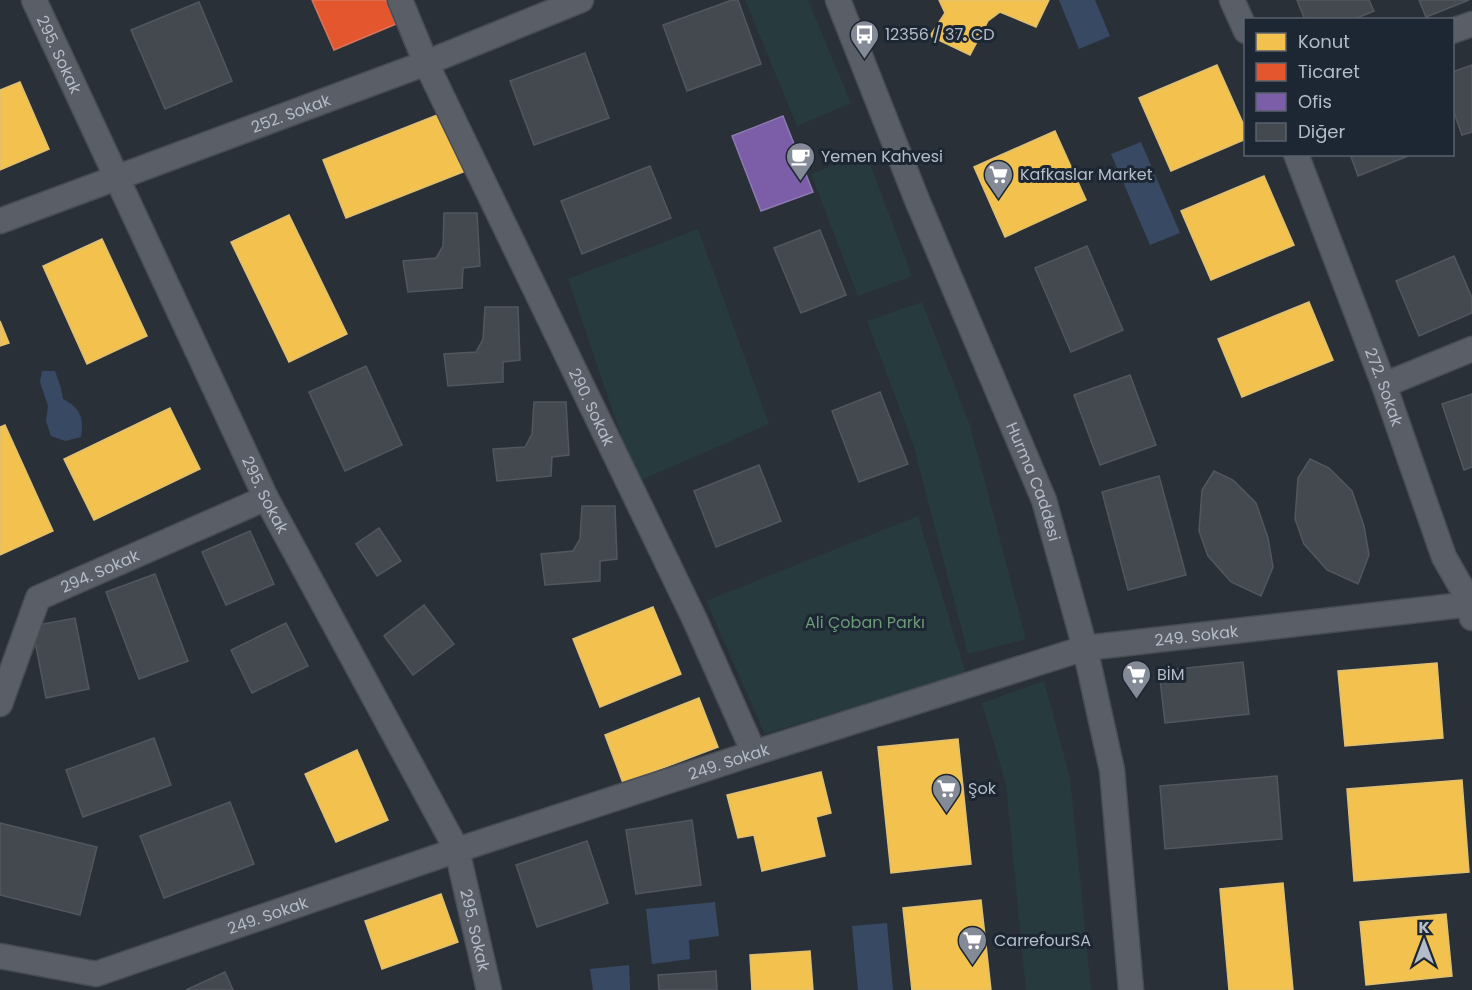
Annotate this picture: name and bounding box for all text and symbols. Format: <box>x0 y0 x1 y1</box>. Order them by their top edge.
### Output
street label: 295. Sokak <box>31 12 87 98</box>
bus stop icon: 12356 / 37. CD <box>848 18 880 60</box>
legend <box>1244 18 1454 156</box>
place label: 12356 / 37. CD <box>885 23 995 46</box>
text: Konut <box>1298 29 1350 54</box>
text: Ticaret <box>1298 59 1360 84</box>
street label: 252. Sokak <box>248 88 334 139</box>
text: Ofis <box>1298 89 1332 114</box>
text: Diğer <box>1298 119 1345 144</box>
cafe icon: Yemen Kahvesi <box>784 140 816 182</box>
place label: Yemen Kahvesi <box>821 145 943 168</box>
supermarket icon: Kafkaslar Market <box>983 158 1015 200</box>
place label: Kafkaslar Market <box>1020 163 1153 186</box>
street label: 272. Sokak <box>1359 345 1409 430</box>
street label: 290. Sokak <box>563 364 621 451</box>
street label: Hurma Caddesi <box>1000 419 1066 544</box>
street label: 295. Sokak <box>236 452 294 538</box>
street label: 294. Sokak <box>57 544 144 599</box>
park label: Ali Çoban Parkı <box>805 611 925 634</box>
street label: 249. Sokak <box>1153 620 1240 652</box>
supermarket icon: BİM <box>1120 658 1152 700</box>
place label: BİM <box>1157 663 1185 686</box>
street label: 249. Sokak <box>685 738 773 786</box>
supermarket icon: Şok <box>931 772 963 814</box>
place label: Şok <box>968 777 997 800</box>
street label: 295. Sokak <box>454 887 496 974</box>
street label: 249. Sokak <box>224 891 312 940</box>
north arrow <box>1394 912 1454 972</box>
text: K <box>1418 916 1430 939</box>
supermarket icon: CarrefourSA <box>957 924 989 966</box>
place label: CarrefourSA <box>994 929 1091 952</box>

